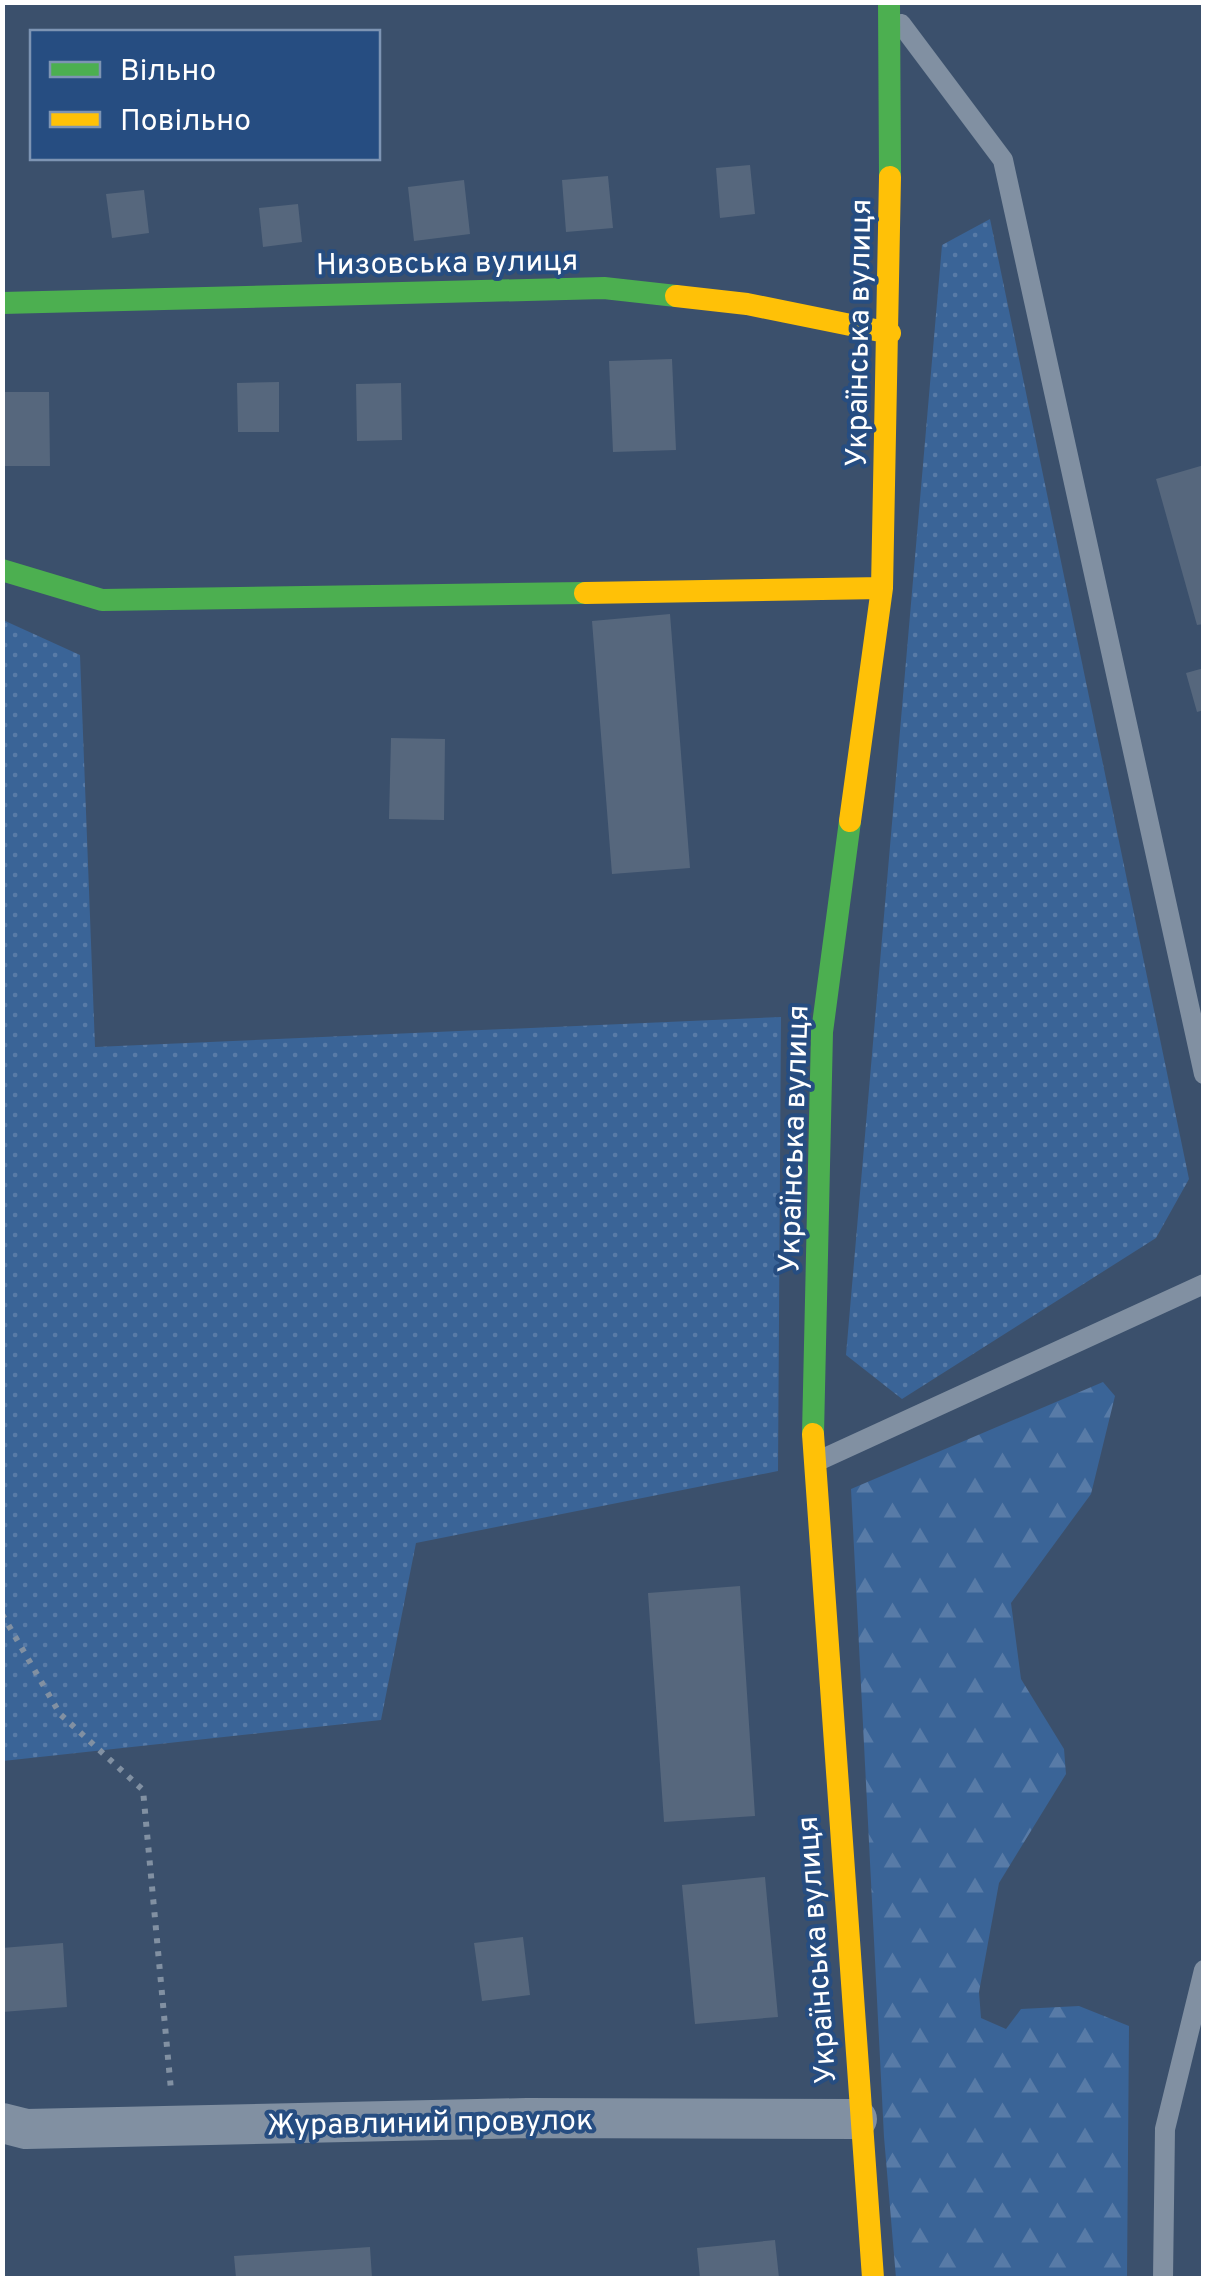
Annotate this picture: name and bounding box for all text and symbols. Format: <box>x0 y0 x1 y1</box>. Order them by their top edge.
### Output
legend <box>30 30 380 160</box>
text: Вільно <box>120 54 216 91</box>
text: Повільно <box>120 104 251 141</box>
street label: Українська вулиця <box>840 199 881 468</box>
street label: Низовська вулиця <box>315 244 579 285</box>
street label: Українська вулиця <box>772 1004 819 1274</box>
street label: Українська вулиця <box>791 1815 846 2085</box>
street label: Журавлиний провулок <box>267 2103 593 2146</box>

